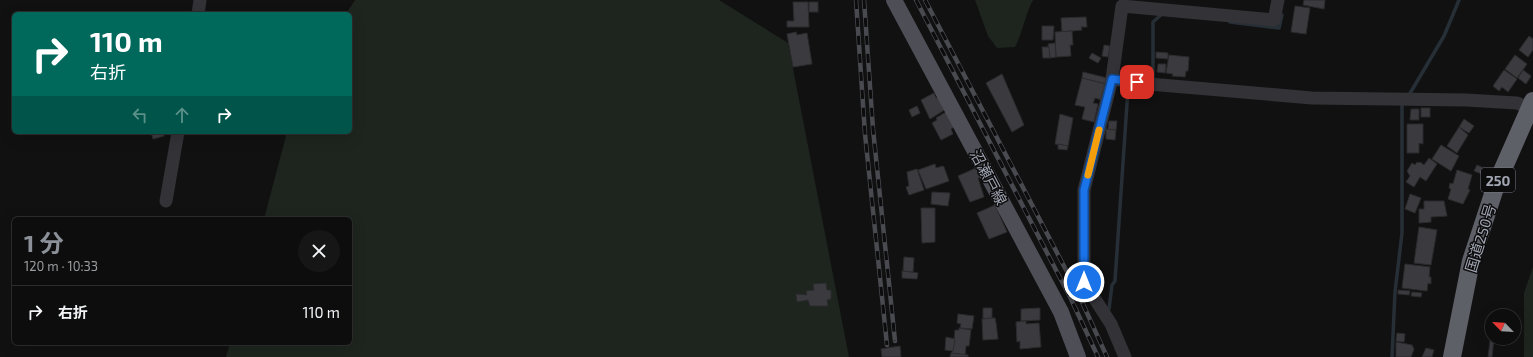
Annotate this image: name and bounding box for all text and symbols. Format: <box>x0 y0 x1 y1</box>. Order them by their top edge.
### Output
text: 110 m <box>90 24 163 58</box>
icon: right <box>24 28 76 80</box>
text: 右折 <box>90 61 126 83</box>
pin <box>1120 65 1154 99</box>
icon: arrive <box>1126 71 1148 93</box>
icon: left <box>129 104 151 126</box>
icon: ahead <box>171 104 193 126</box>
icon: right <box>213 104 235 126</box>
street label: 沼瀬戸線 <box>967 146 1011 208</box>
road number: 250 <box>1481 168 1515 192</box>
street label: 国道250号 <box>1461 202 1499 274</box>
text: 1 分 <box>24 228 64 257</box>
button: close <box>298 230 340 272</box>
text: 120 m · 10:33 <box>24 258 98 274</box>
position arrow <box>1063 261 1105 303</box>
icon: right <box>24 301 46 323</box>
text: 右折 <box>58 303 88 321</box>
text: 110 m <box>303 303 340 321</box>
north arrow <box>1485 309 1521 345</box>
map controls <box>1485 309 1521 345</box>

